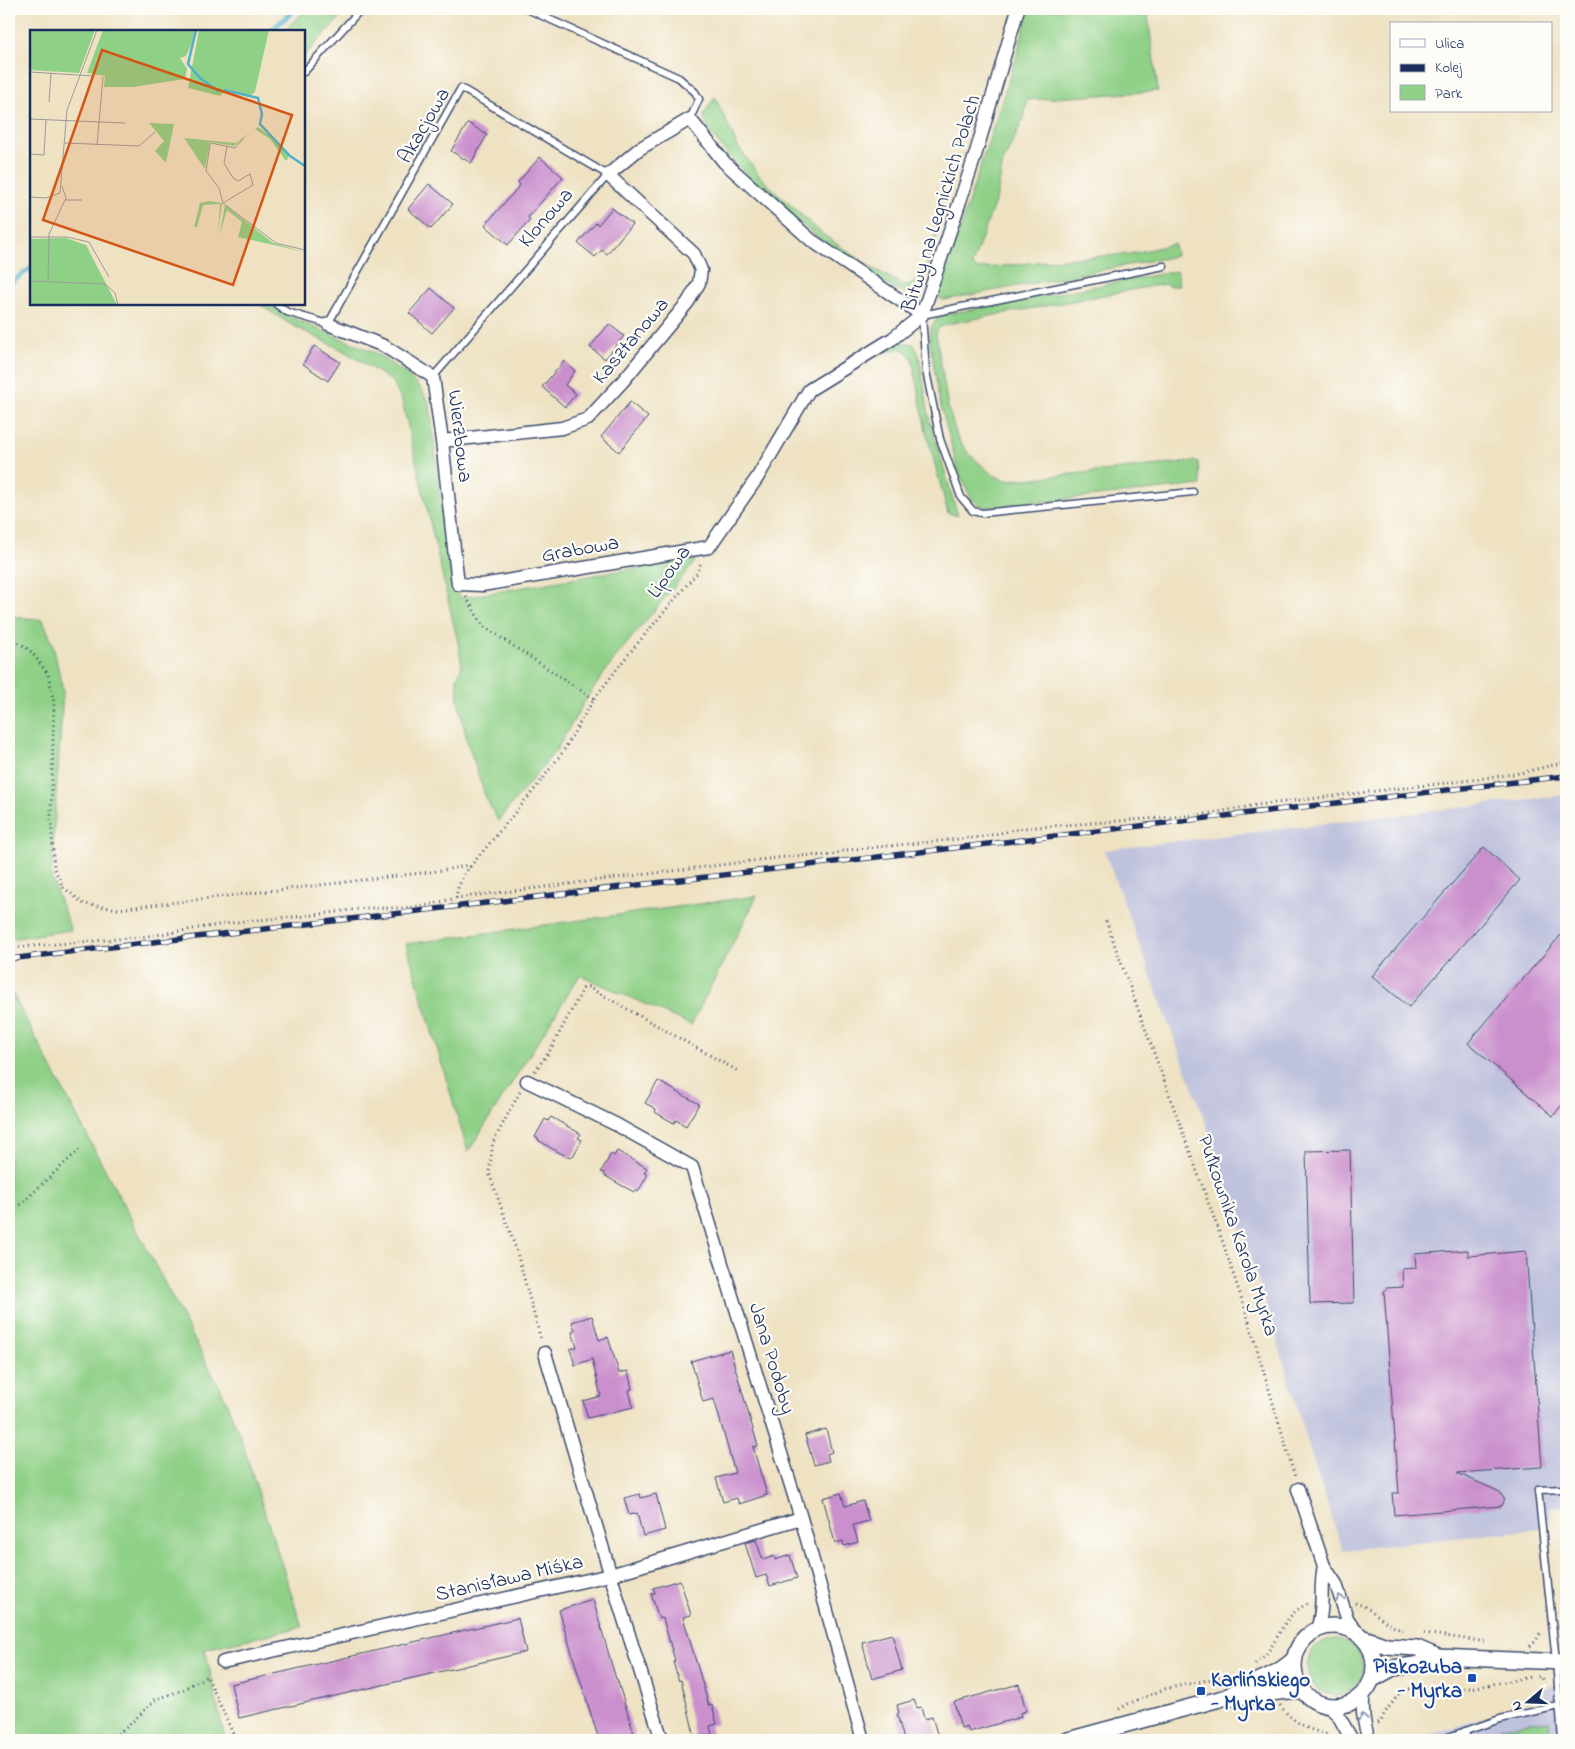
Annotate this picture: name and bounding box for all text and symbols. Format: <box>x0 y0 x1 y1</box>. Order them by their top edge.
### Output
legend <box>1390 22 1552 112</box>
inset map <box>30 30 305 305</box>
text: Ulica <box>1435 33 1464 55</box>
text: Kolej <box>1435 57 1463 79</box>
street label: Akacjowa <box>391 83 458 169</box>
text: Park <box>1435 83 1463 105</box>
street label: Bitwy na Legnickich Polach <box>894 91 991 317</box>
street label: Klonowa <box>512 182 581 255</box>
street label: Kasztanowa <box>586 291 677 391</box>
street label: Wierzbowa <box>438 388 480 484</box>
street label: Grabowa <box>539 528 621 572</box>
street label: Lipowa <box>640 539 699 605</box>
street label: Pułkownika Karola Myrka <box>1187 1131 1286 1341</box>
street label: Jana Podoby <box>738 1299 802 1419</box>
street label: Stanisława Miśka <box>433 1547 586 1611</box>
one-way arrow <box>1336 1594 1346 1602</box>
place label: Piskozuba - Myrka <box>1373 1653 1462 1709</box>
place label: Karlińskiego - Myrka <box>1210 1666 1310 1722</box>
marker: Piskozuba - Myrka <box>1466 1672 1478 1684</box>
north arrow <box>1502 1676 1552 1726</box>
marker: Karlińskiego - Myrka <box>1195 1685 1207 1697</box>
text: N <box>1506 1698 1529 1714</box>
one-way arrow <box>1359 1713 1369 1721</box>

